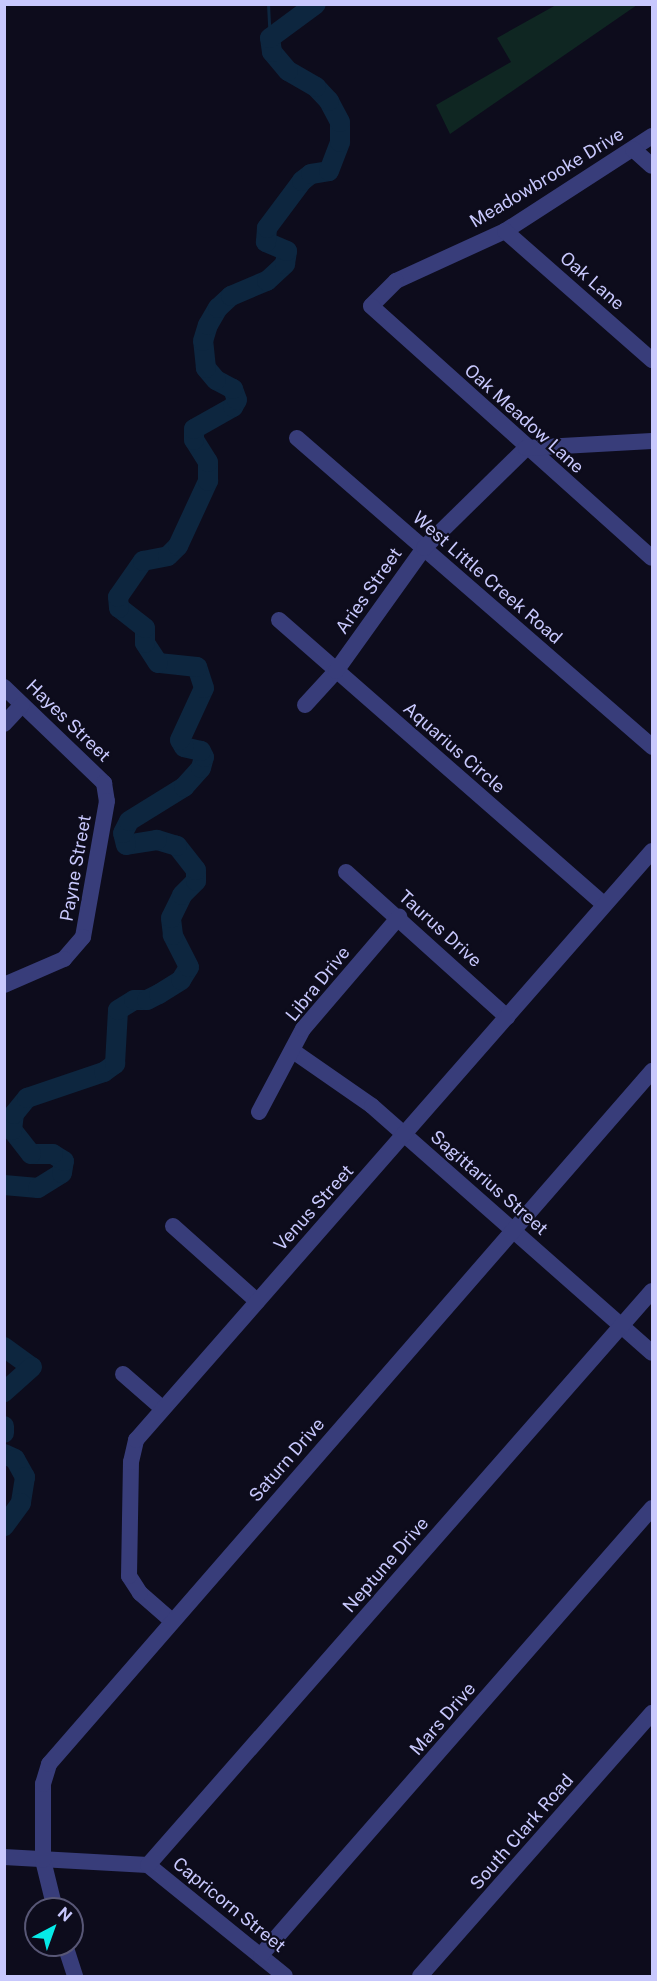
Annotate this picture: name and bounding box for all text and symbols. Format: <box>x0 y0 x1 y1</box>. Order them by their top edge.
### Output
street label: Meadowbrooke Drive <box>466 123 628 233</box>
street label: Oak Lane <box>555 247 629 315</box>
street label: Oak Meadow Lane <box>460 360 588 478</box>
street label: West Little Creek Road <box>408 507 566 649</box>
street label: Aries Street <box>331 544 407 638</box>
street label: Hayes Street <box>21 675 115 767</box>
street label: Aquarius Circle <box>399 698 509 798</box>
street label: Payne Street <box>56 813 96 923</box>
street label: Taurus Drive <box>394 886 486 972</box>
street label: Libra Drive <box>281 942 355 1026</box>
street label: Sagittarius Street <box>426 1126 552 1240</box>
street label: Venus Street <box>270 1161 358 1255</box>
street label: Saturn Drive <box>245 1414 329 1506</box>
street label: Neptune Drive <box>339 1513 433 1617</box>
street label: Mars Drive <box>406 1678 480 1760</box>
street label: South Clark Road <box>466 1770 578 1894</box>
street label: Capricorn Street <box>168 1853 290 1957</box>
north arrow <box>24 1897 84 1957</box>
text: N <box>54 1903 76 1926</box>

